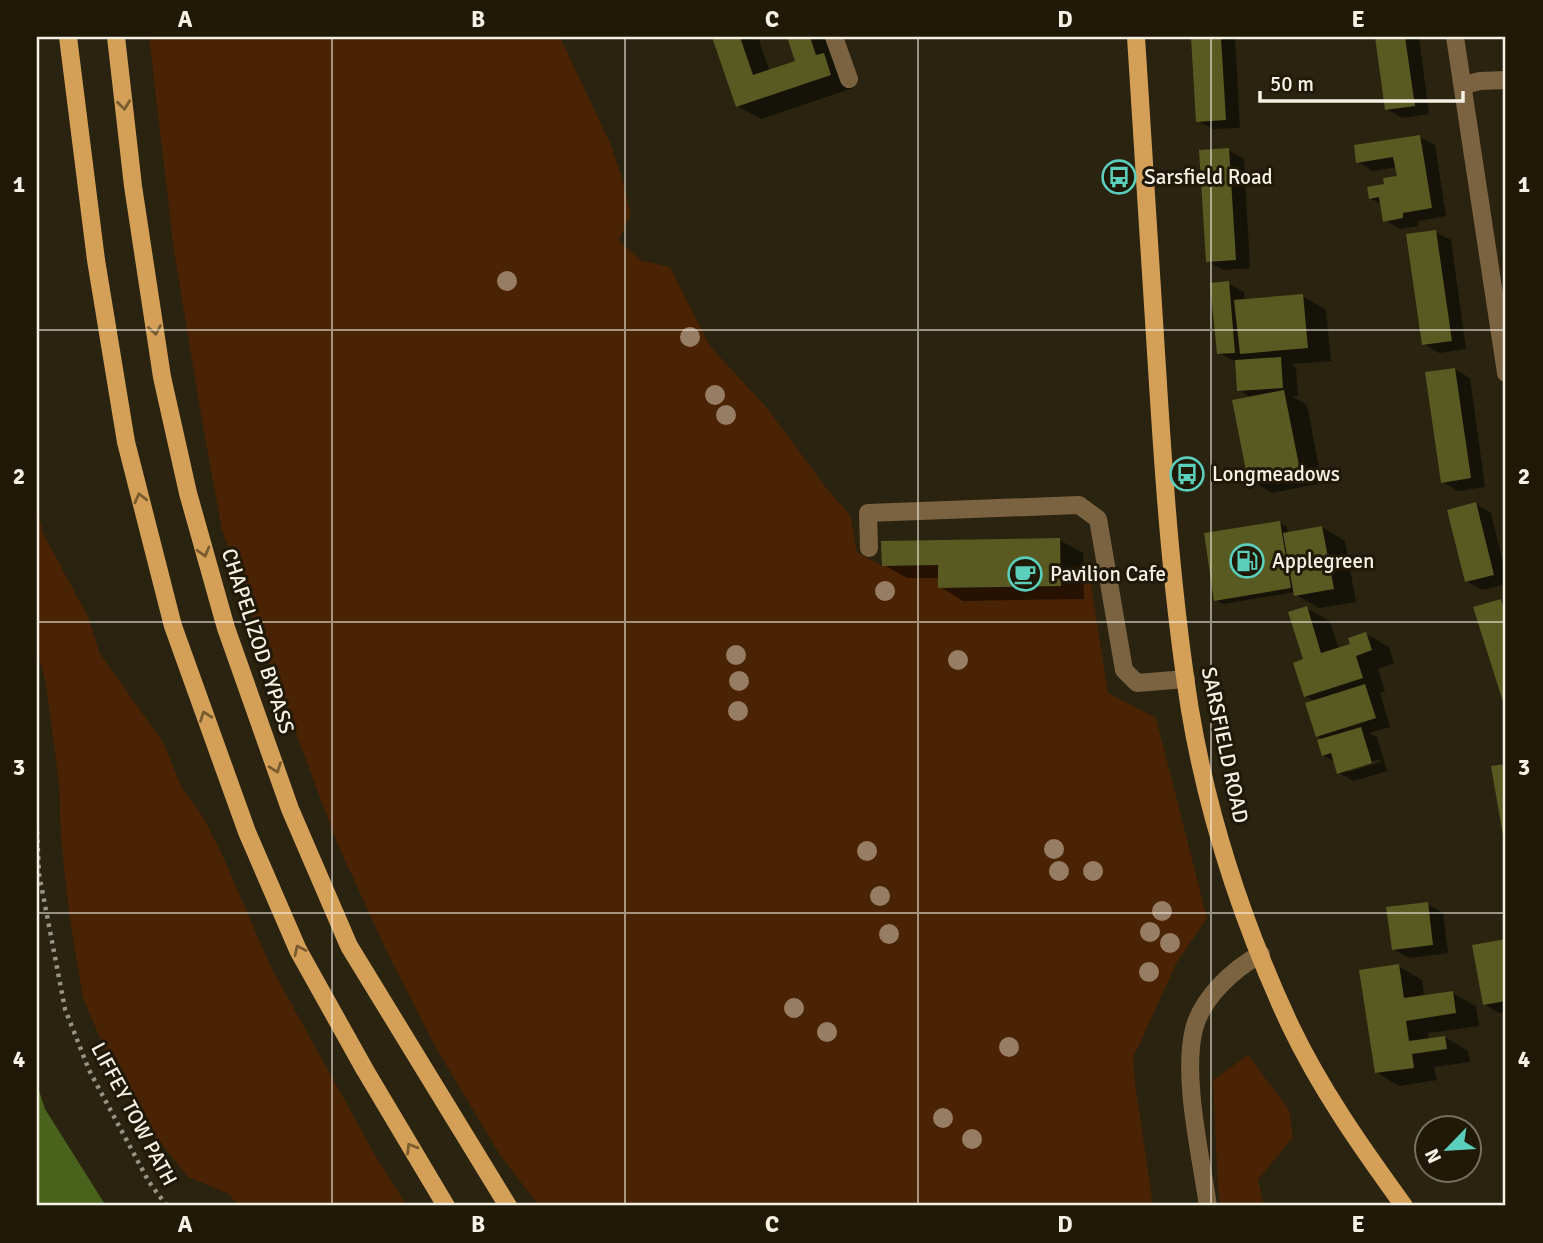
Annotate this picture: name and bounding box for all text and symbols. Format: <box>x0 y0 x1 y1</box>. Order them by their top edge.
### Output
text: A <box>178 5 193 34</box>
text: B <box>471 5 485 34</box>
text: C <box>765 5 779 34</box>
text: D <box>1057 5 1073 34</box>
text: E <box>1351 5 1365 34</box>
scale bar <box>1260 60 1462 104</box>
text: 50 m <box>1270 71 1314 97</box>
one-way arrow <box>116 99 131 110</box>
bus stop icon: Sarsfield Road <box>1100 158 1138 196</box>
place label: Sarsfield Road <box>1144 164 1273 190</box>
text: 1 <box>13 170 25 199</box>
text: 1 <box>1518 170 1530 199</box>
one-way arrow <box>147 324 162 336</box>
bus stop icon: Longmeadows <box>1168 455 1206 493</box>
place label: Longmeadows <box>1212 461 1340 487</box>
text: 2 <box>13 462 25 491</box>
text: 2 <box>1518 462 1530 491</box>
one-way arrow <box>134 492 148 504</box>
fuel station icon: Applegreen <box>1228 542 1266 580</box>
one-way arrow <box>196 545 211 557</box>
street label: CHAPELIZOD BYPASS <box>216 545 300 737</box>
place label: Applegreen <box>1272 548 1374 574</box>
cafe icon: Pavilion Cafe <box>1006 555 1044 593</box>
place label: Pavilion Cafe <box>1050 561 1166 587</box>
street label: SARSFIELD ROAD <box>1196 665 1254 825</box>
one-way arrow <box>199 711 213 723</box>
text: 3 <box>13 753 25 782</box>
text: 3 <box>1518 753 1530 782</box>
one-way arrow <box>268 761 282 773</box>
one-way arrow <box>293 945 307 957</box>
street label: LIFFEY TOW PATH <box>85 1038 183 1190</box>
text: 4 <box>13 1045 25 1074</box>
text: 4 <box>1518 1045 1530 1074</box>
north arrow <box>1414 1114 1484 1184</box>
one-way arrow <box>406 1142 419 1155</box>
text: N <box>1420 1145 1447 1167</box>
text: A <box>178 1210 193 1239</box>
text: B <box>471 1210 485 1239</box>
text: C <box>765 1210 779 1239</box>
text: D <box>1057 1210 1073 1239</box>
text: E <box>1351 1210 1365 1239</box>

